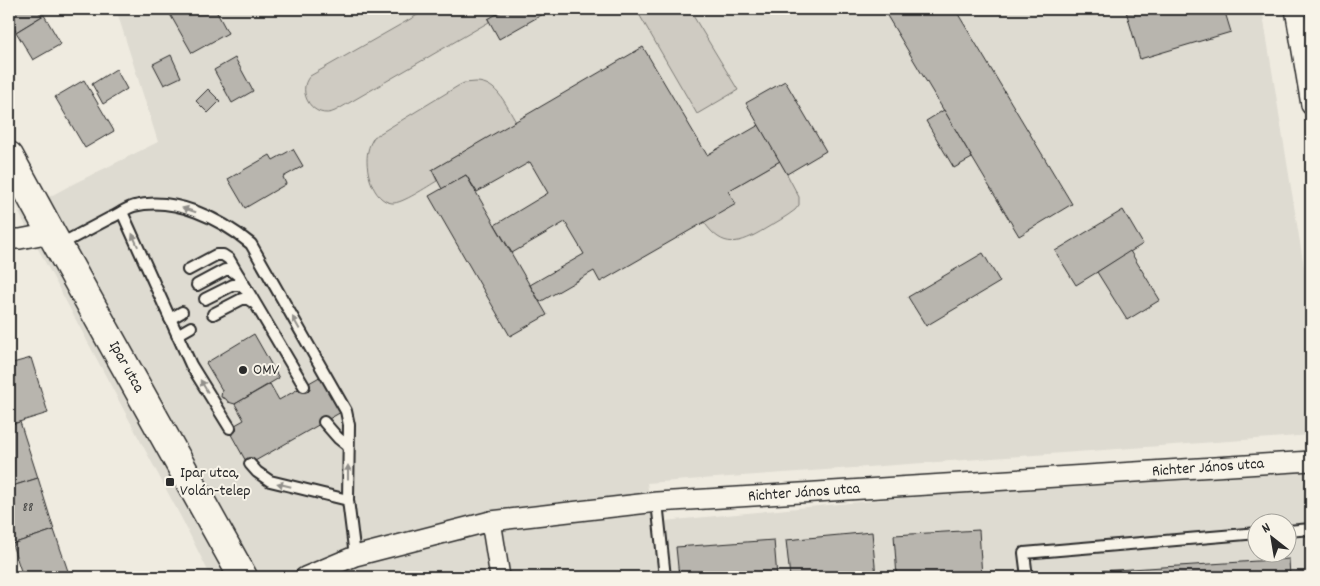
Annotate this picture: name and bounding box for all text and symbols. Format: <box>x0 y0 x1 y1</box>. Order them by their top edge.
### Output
one-way arrow <box>182 206 197 214</box>
one-way arrow <box>130 233 138 247</box>
one-way arrow <box>292 316 300 331</box>
street label: Ipar utca <box>102 337 150 398</box>
place label: OMV <box>253 359 280 382</box>
marker: OMV <box>237 364 249 376</box>
one-way arrow <box>200 380 209 393</box>
street label: Richter János utca <box>1151 453 1265 483</box>
place label: Ipar utca, Volán-telep <box>180 462 251 503</box>
one-way arrow <box>344 464 352 480</box>
marker: Ipar utca, Volán-telep <box>164 476 176 488</box>
street label: Richter János utca <box>747 478 861 508</box>
one-way arrow <box>276 480 291 488</box>
house number: 88 <box>22 498 34 518</box>
north arrow <box>1248 514 1298 564</box>
text: N <box>1258 518 1275 539</box>

